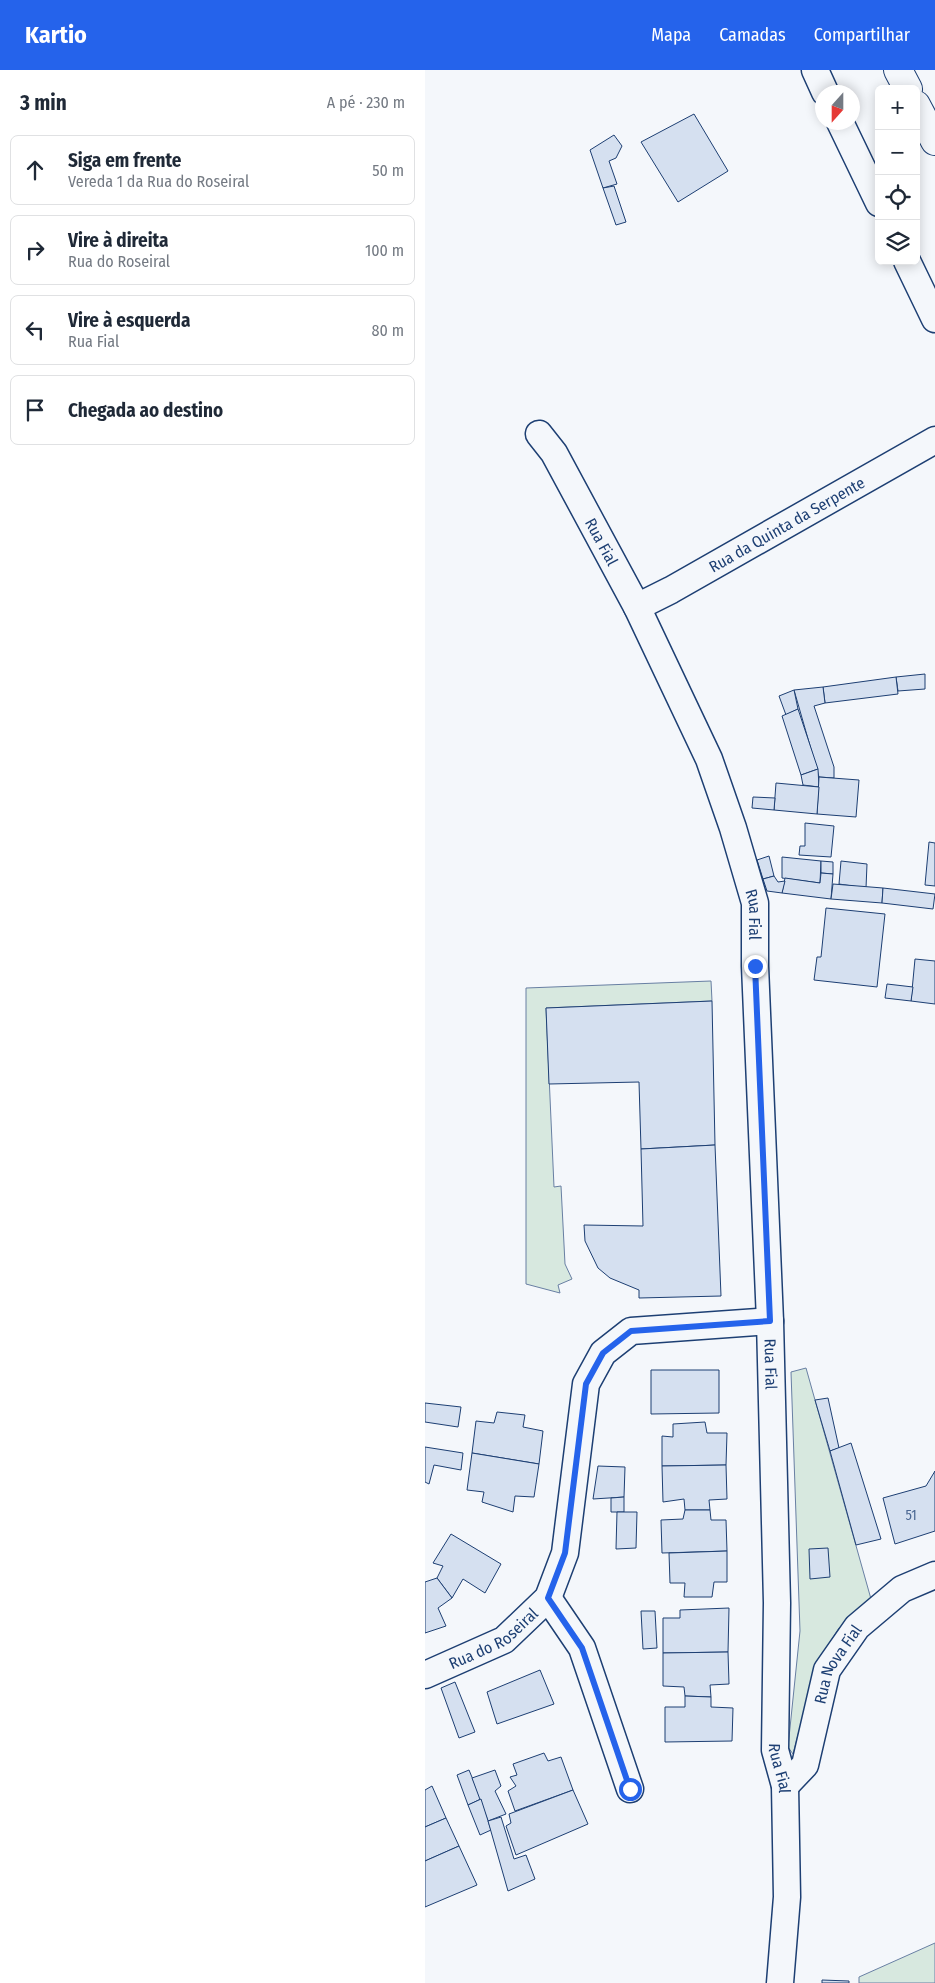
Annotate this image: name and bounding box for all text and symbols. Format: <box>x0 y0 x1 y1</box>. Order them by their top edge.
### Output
text: Kartio <box>25 21 87 49</box>
text: Mapa <box>651 24 691 46</box>
text: Camadas <box>719 24 786 46</box>
text: Compartilhar <box>814 24 910 46</box>
north arrow <box>815 85 860 130</box>
map controls <box>875 85 920 265</box>
button: + <box>875 85 920 130</box>
text: 3 min <box>20 90 67 116</box>
text: A pé · 230 m <box>327 93 405 112</box>
button: − <box>875 130 920 175</box>
text: Siga em frente <box>68 149 182 172</box>
icon: ahead <box>21 156 49 184</box>
text: 50 m <box>372 161 404 180</box>
text: Vereda 1 da Rua do Roseiral <box>68 172 249 191</box>
button: locate <box>875 175 920 220</box>
button: layers <box>875 220 920 265</box>
text: Vire à direita <box>68 229 169 252</box>
icon: right <box>21 236 49 264</box>
text: 100 m <box>365 241 404 260</box>
text: Rua do Roseiral <box>68 252 170 271</box>
text: Vire à esquerda <box>68 309 190 332</box>
icon: left <box>21 316 49 344</box>
text: 80 m <box>372 321 404 340</box>
text: Rua Fial <box>68 332 119 351</box>
icon: arrive <box>21 396 49 424</box>
text: Chegada ao destino <box>68 399 223 422</box>
street label: Rua da Quinta da Serpente <box>705 473 868 576</box>
street label: Rua Fial <box>581 515 622 569</box>
street label: Rua Fial <box>742 887 765 940</box>
route end <box>744 955 767 978</box>
street label: Rua Fial <box>761 1338 781 1390</box>
house number: 51 <box>905 1507 917 1524</box>
street label: Rua do Roseiral <box>446 1604 541 1673</box>
street label: Rua Nova Fial <box>810 1621 865 1706</box>
street label: Rua Fial <box>765 1743 795 1793</box>
route start <box>619 1778 642 1801</box>

